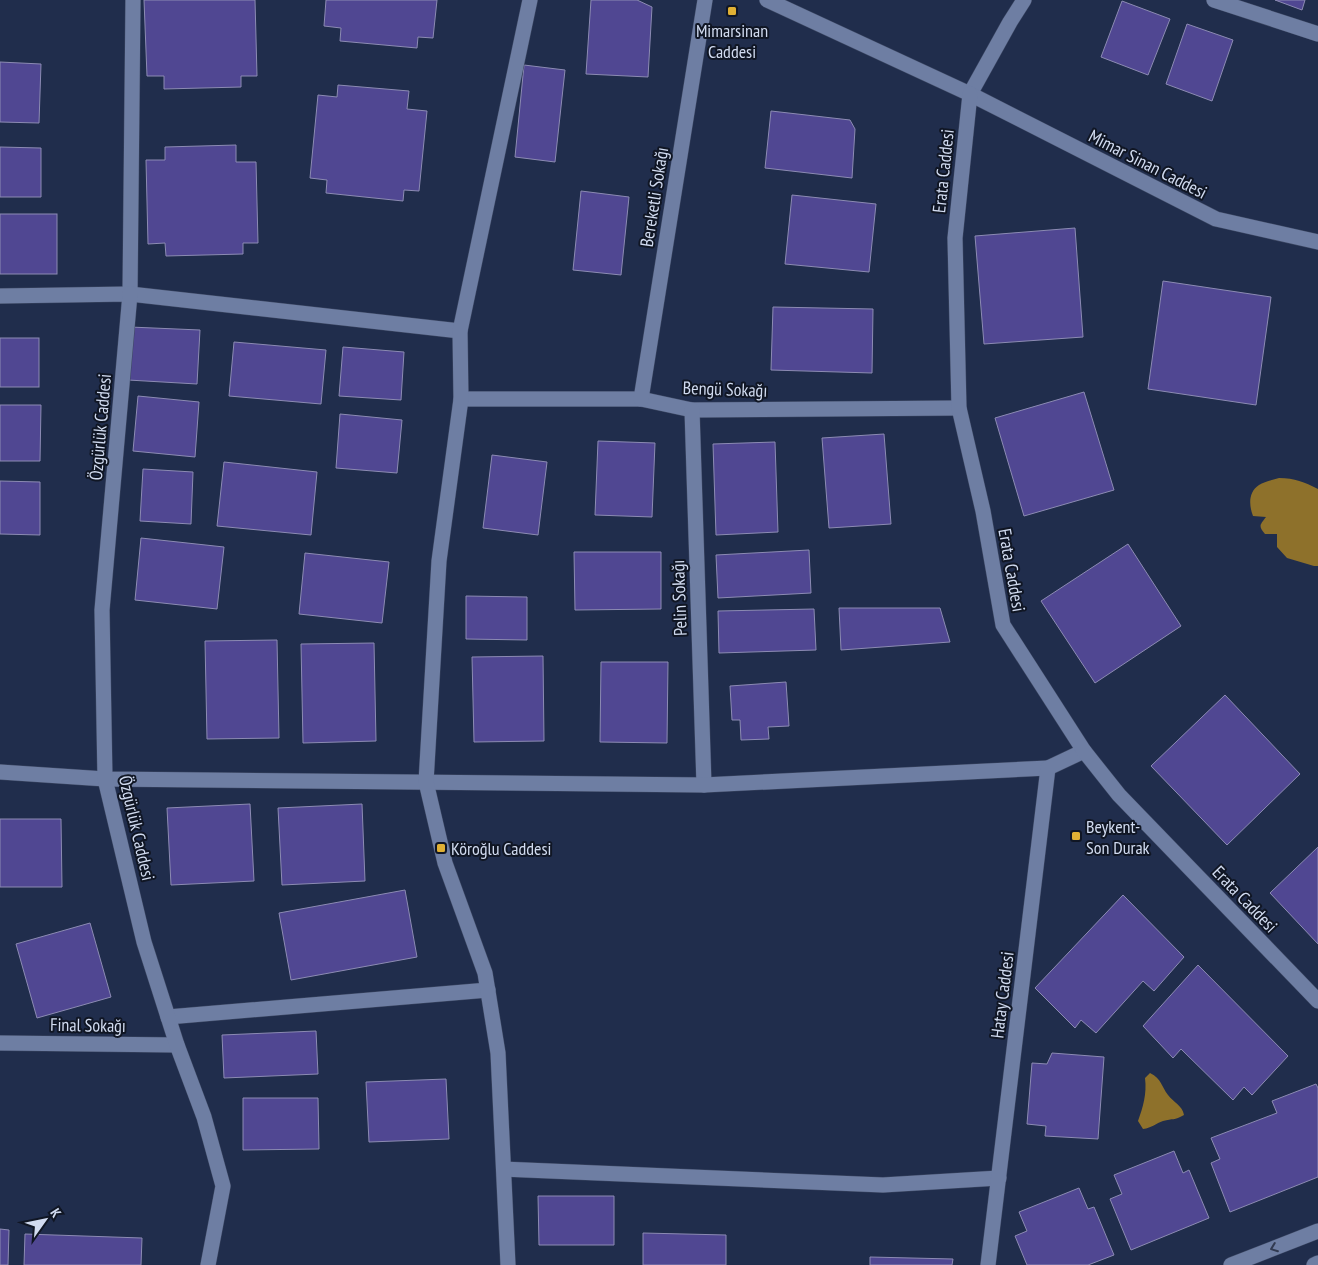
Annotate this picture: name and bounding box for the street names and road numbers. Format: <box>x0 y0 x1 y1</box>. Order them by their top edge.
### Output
street label: Mimar Sinan Caddesi <box>1085 124 1211 204</box>
street label: Erata Caddesi <box>927 128 959 214</box>
street label: Bereketli Sokağı <box>635 145 673 249</box>
street label: Özgürlük Caddesi <box>84 373 116 481</box>
street label: Bengü Sokağı <box>682 376 768 402</box>
street label: Erata Caddesi <box>993 527 1031 613</box>
street label: Pelin Sokağı <box>666 560 692 636</box>
street label: Özgürlük Caddesi <box>114 773 160 883</box>
street label: Erata Caddesi <box>1208 861 1282 937</box>
street label: Hatay Caddesi <box>985 950 1019 1040</box>
street label: Final Sokağı <box>50 1013 126 1037</box>

